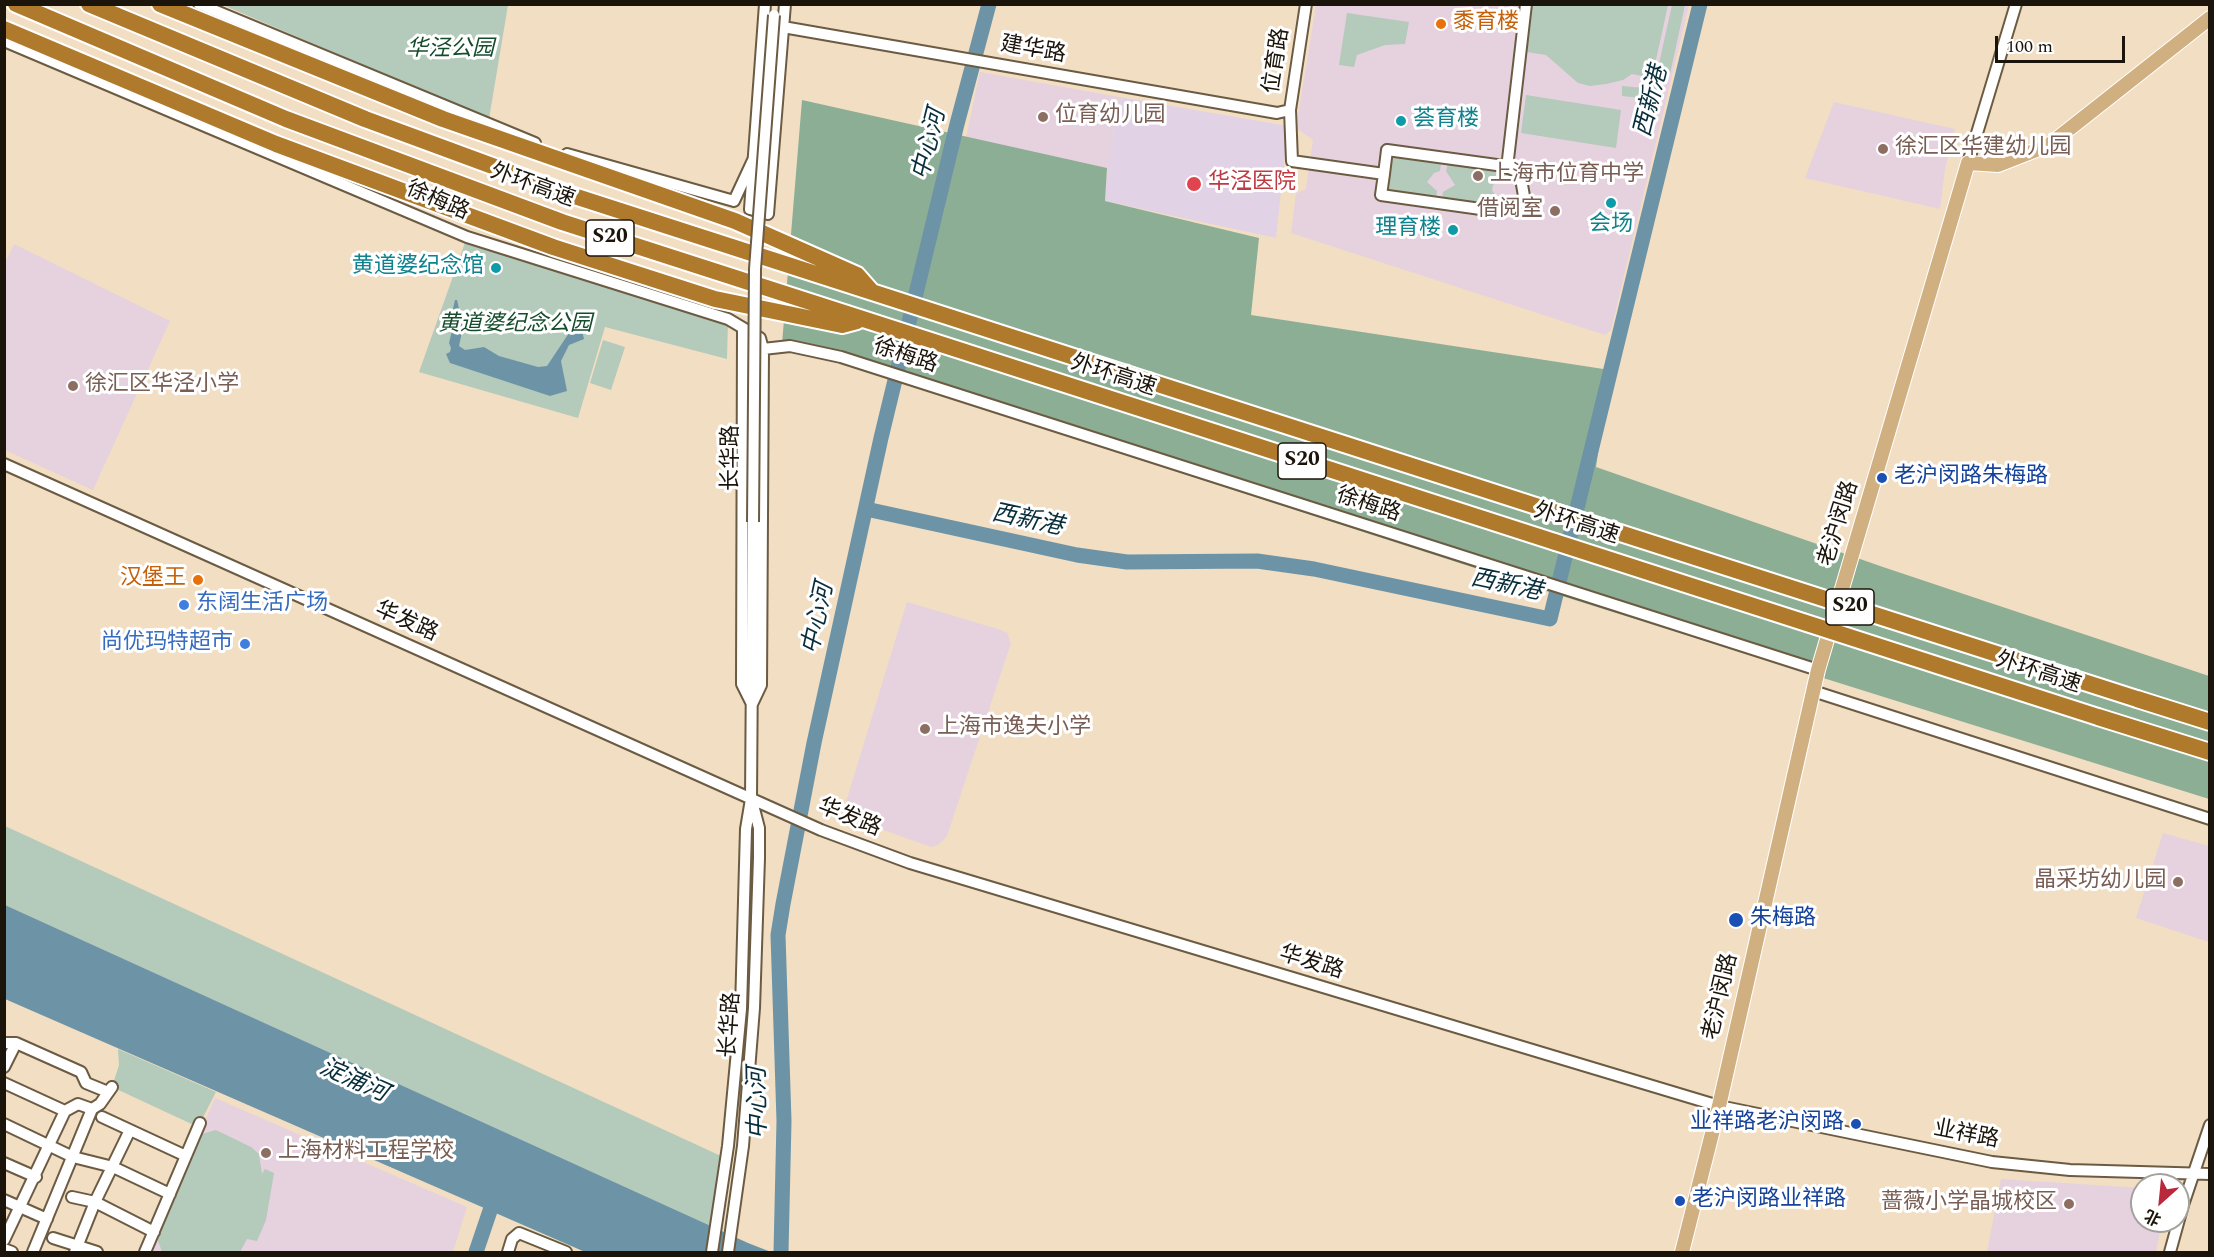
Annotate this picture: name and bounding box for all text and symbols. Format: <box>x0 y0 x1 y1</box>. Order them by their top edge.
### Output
place label: 黍育楼 <box>1453 11 1519 37</box>
marker: 黍育楼 <box>1434 17 1448 31</box>
scale bar <box>1998 24 2128 62</box>
street label: 位育路 <box>1260 26 1296 96</box>
street label: 建华路 <box>998 32 1068 70</box>
text: 100 m <box>2006 33 2053 60</box>
park label: 华泾公园 <box>406 38 494 64</box>
water label: 西新港 <box>1630 64 1676 140</box>
place label: 位育幼儿园 <box>1055 104 1165 130</box>
water label: 中心河 <box>908 107 954 183</box>
place label: 荟育楼 <box>1413 108 1479 134</box>
marker: 位育幼儿园 <box>1036 110 1050 124</box>
marker: 荟育楼 <box>1394 114 1408 128</box>
place label: 徐汇区华建幼儿园 <box>1895 136 2071 162</box>
marker: 徐汇区华建幼儿园 <box>1876 142 1890 156</box>
street label: 外环高速 <box>486 160 578 214</box>
place label: 上海市位育中学 <box>1490 163 1644 189</box>
marker: 上海市位育中学 <box>1471 169 1485 183</box>
place label: 华泾医院 <box>1208 171 1296 197</box>
marker: 华泾医院 <box>1185 175 1203 193</box>
street label: 徐梅路 <box>401 177 473 227</box>
marker: 会场 <box>1604 196 1618 210</box>
place label: 借阅室 <box>1477 198 1543 224</box>
marker: 借阅室 <box>1548 204 1562 218</box>
place label: 会场 <box>1589 213 1633 239</box>
place label: 理育楼 <box>1375 217 1441 243</box>
road number: S20 <box>586 220 634 256</box>
marker: 理育楼 <box>1446 223 1460 237</box>
place label: 黄道婆纪念馆 <box>352 255 484 281</box>
marker: 黄道婆纪念馆 <box>489 261 503 275</box>
park label: 黄道婆纪念公园 <box>438 313 592 339</box>
street label: 徐梅路 <box>870 334 940 380</box>
street label: 外环高速 <box>1067 351 1159 403</box>
place label: 徐汇区华泾小学 <box>85 373 239 399</box>
marker: 徐汇区华泾小学 <box>66 379 80 393</box>
street label: 长华路 <box>720 425 746 491</box>
road number: S20 <box>1278 443 1326 479</box>
place label: 老沪闵路朱梅路 <box>1894 465 2048 491</box>
marker: 老沪闵路朱梅路 <box>1875 471 1889 485</box>
street label: 老沪闵路 <box>1815 478 1865 570</box>
street label: 徐梅路 <box>1333 483 1403 529</box>
street label: 外环高速 <box>1530 499 1622 551</box>
water label: 西新港 <box>989 500 1065 544</box>
water label: 西新港 <box>1468 565 1544 609</box>
place label: 汉堡王 <box>120 567 186 593</box>
marker: 汉堡王 <box>191 573 205 587</box>
water label: 中心河 <box>798 581 842 657</box>
road number: S20 <box>1826 589 1874 625</box>
place label: 东阔生活广场 <box>196 592 328 618</box>
marker: 东阔生活广场 <box>177 598 191 612</box>
street label: 华发路 <box>370 598 442 648</box>
place label: 尚优玛特超市 <box>101 631 233 657</box>
marker: 尚优玛特超市 <box>238 637 252 651</box>
street label: 外环高速 <box>1992 648 2084 700</box>
place label: 上海市逸夫小学 <box>937 716 1091 742</box>
marker: 上海市逸夫小学 <box>918 722 932 736</box>
street label: 华发路 <box>813 794 885 844</box>
place label: 晶采坊幼儿园 <box>2034 869 2166 895</box>
marker: 晶采坊幼儿园 <box>2171 875 2185 889</box>
place label: 朱梅路 <box>1750 907 1816 933</box>
marker: 朱梅路 <box>1727 911 1745 929</box>
street label: 华发路 <box>1276 942 1346 986</box>
street label: 老沪闵路 <box>1699 951 1745 1043</box>
street label: 长华路 <box>717 991 747 1059</box>
water label: 淀浦河 <box>314 1054 392 1110</box>
water label: 中心河 <box>745 1067 775 1139</box>
place label: 业祥路老沪闵路 <box>1690 1111 1844 1137</box>
marker: 业祥路老沪闵路 <box>1849 1117 1863 1131</box>
street label: 业祥路 <box>1931 1117 2001 1155</box>
place label: 上海材料工程学校 <box>278 1140 454 1166</box>
marker: 上海材料工程学校 <box>259 1146 273 1160</box>
north arrow <box>2130 1173 2190 1233</box>
place label: 老沪闵路业祥路 <box>1692 1188 1846 1214</box>
place label: 蔷薇小学晶城校区 <box>1881 1191 2057 1217</box>
marker: 老沪闵路业祥路 <box>1673 1194 1687 1208</box>
marker: 蔷薇小学晶城校区 <box>2062 1197 2076 1211</box>
text: 北 <box>2140 1203 2165 1232</box>

